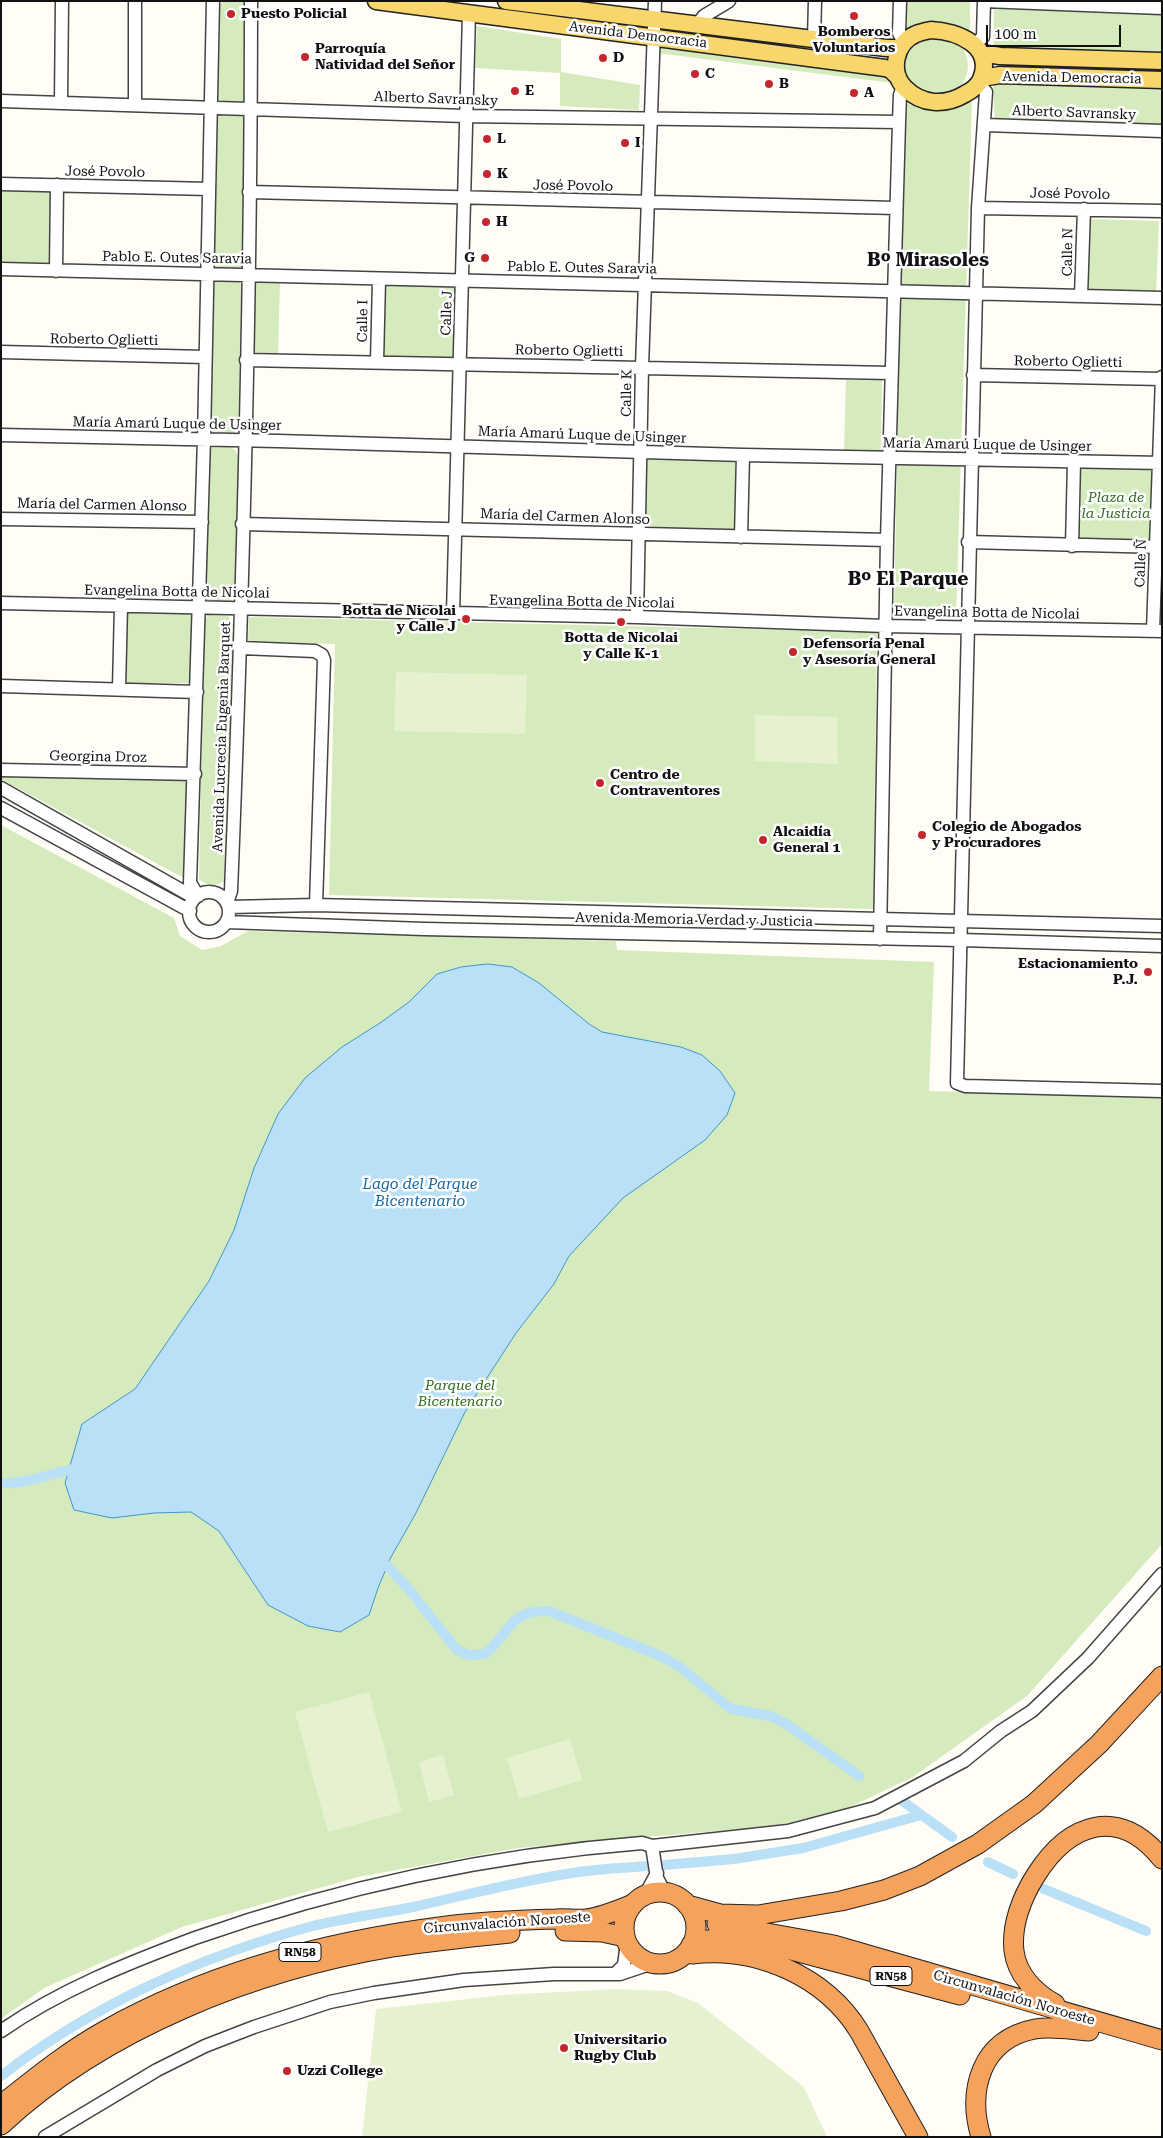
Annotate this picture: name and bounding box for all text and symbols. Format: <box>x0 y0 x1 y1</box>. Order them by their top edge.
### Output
place label: Puesto Policial <box>241 6 347 22</box>
marker: Puesto Policial <box>225 8 237 20</box>
marker: Bomberos Voluntarios <box>848 10 860 22</box>
scale bar <box>988 15 1123 47</box>
street label: Avenida Democracia <box>568 18 708 52</box>
place label: Bomberos Voluntarios <box>813 24 895 56</box>
text: 100 m <box>994 25 1037 43</box>
place label: Parroquía Natividad del Señor <box>315 41 455 74</box>
place label: D <box>613 50 624 66</box>
marker: Parroquía Natividad del Señor <box>299 51 311 63</box>
marker: D <box>597 52 609 64</box>
place label: C <box>705 66 715 82</box>
marker: C <box>689 68 701 80</box>
street label: Avenida Democracia <box>1002 68 1142 88</box>
place label: B <box>779 76 789 92</box>
marker: B <box>763 78 775 90</box>
place label: E <box>525 83 534 99</box>
marker: E <box>509 85 521 97</box>
place label: A <box>864 85 874 101</box>
marker: A <box>848 87 860 99</box>
street label: Alberto Savransky <box>374 88 498 110</box>
street label: Alberto Savransky <box>1012 102 1136 124</box>
place label: L <box>497 131 506 147</box>
marker: L <box>481 133 493 145</box>
place label: I <box>635 135 641 151</box>
marker: I <box>619 137 631 149</box>
street label: José Povolo <box>65 163 145 181</box>
place label: K <box>497 166 508 182</box>
marker: K <box>481 168 493 180</box>
street label: José Povolo <box>533 177 613 195</box>
street label: José Povolo <box>1030 185 1110 203</box>
place label: H <box>496 214 508 230</box>
marker: H <box>480 216 492 228</box>
street label: Calle N <box>1059 228 1077 276</box>
street label: Pablo E. Outes Saravia <box>102 248 252 268</box>
district label: Bº Mirasoles <box>867 249 989 271</box>
place label: G <box>464 250 475 266</box>
marker: G <box>479 252 491 264</box>
street label: Pablo E. Outes Saravia <box>507 258 657 278</box>
street label: Calle J <box>438 290 456 336</box>
street label: Calle I <box>354 299 372 343</box>
street label: Roberto Oglietti <box>50 331 158 349</box>
street label: Roberto Oglietti <box>515 342 623 360</box>
street label: Roberto Oglietti <box>1014 353 1122 371</box>
street label: Calle K <box>618 369 636 417</box>
street label: María Amarú Luque de Usinger <box>72 414 282 434</box>
street label: María Amarú Luque de Usinger <box>477 423 687 447</box>
street label: María Amarú Luque de Usinger <box>882 435 1092 455</box>
park label: Plaza de la Justicia <box>1082 490 1150 522</box>
street label: María del Carmen Alonso <box>17 495 187 515</box>
street label: María del Carmen Alonso <box>480 506 650 528</box>
street label: Calle Ñ <box>1132 538 1150 588</box>
district label: Bº El Parque <box>848 568 968 590</box>
street label: Evangelina Botta de Nicolai <box>84 582 270 602</box>
street label: Evangelina Botta de Nicolai <box>489 592 675 612</box>
place label: Botta de Nicolai y Calle J <box>342 603 456 636</box>
street label: Evangelina Botta de Nicolai <box>894 603 1080 623</box>
marker: Botta de Nicolai y Calle J <box>460 613 472 625</box>
marker: Botta de Nicolai y Calle K-1 <box>615 616 627 628</box>
street label: Avenida Lucrecia Eugenia Barquet <box>210 621 234 853</box>
place label: Botta de Nicolai y Calle K-1 <box>564 630 678 662</box>
place label: Defensoría Penal y Asesoría General <box>803 636 936 669</box>
marker: Defensoría Penal y Asesoría General <box>787 646 799 658</box>
street label: Georgina Droz <box>49 748 147 766</box>
place label: Centro de Contraventores <box>610 767 720 800</box>
marker: Centro de Contraventores <box>594 777 606 789</box>
place label: Colegio de Abogados y Procuradores <box>932 819 1082 852</box>
place label: Alcaidía General 1 <box>773 824 840 856</box>
marker: Colegio de Abogados y Procuradores <box>916 829 928 841</box>
marker: Alcaidía General 1 <box>757 834 769 846</box>
street label: Avenida Memoria Verdad y Justicia <box>575 910 813 930</box>
place label: Estacionamiento P.J. <box>1018 956 1138 989</box>
marker: Estacionamiento P.J. <box>1142 966 1154 978</box>
water label: Lago del Parque Bicentenario <box>363 1176 477 1211</box>
park label: Parque del Bicentenario <box>418 1378 502 1410</box>
street label: Circunvalación Noroeste <box>423 1909 591 1937</box>
road number: RN58 <box>279 1942 321 1961</box>
road number: RN58 <box>870 1966 912 1985</box>
street label: Circunvalación Noroeste <box>931 1967 1097 2029</box>
place label: Universitario Rugby Club <box>574 2032 667 2064</box>
marker: Universitario Rugby Club <box>558 2042 570 2054</box>
place label: Uzzi College <box>297 2063 383 2079</box>
marker: Uzzi College <box>281 2065 293 2077</box>

